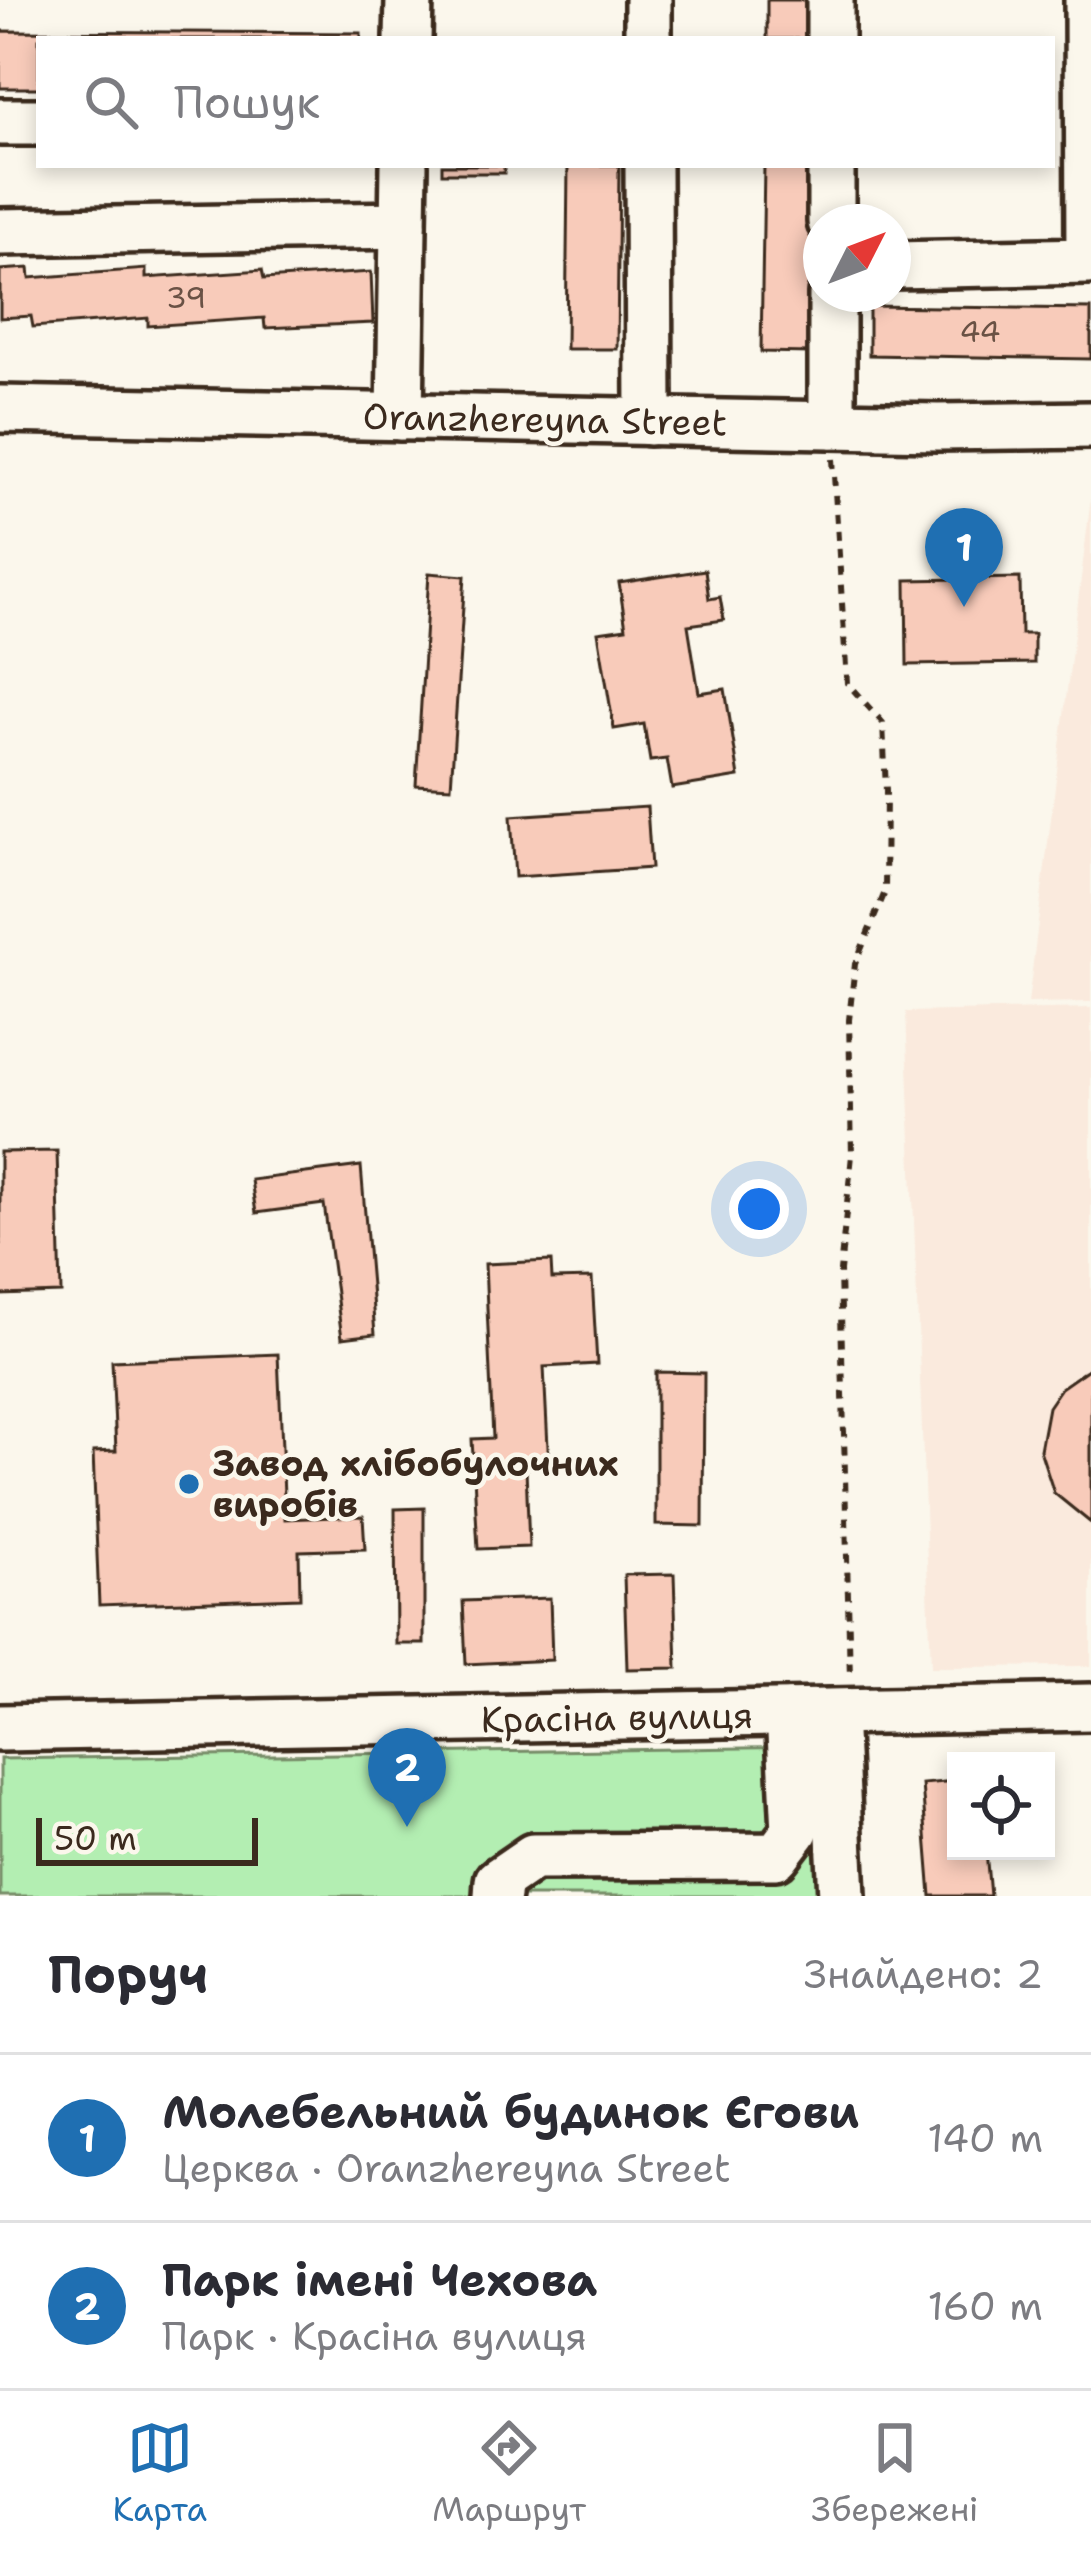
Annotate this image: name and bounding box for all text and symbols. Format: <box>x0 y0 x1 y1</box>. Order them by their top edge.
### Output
search box <box>36 36 1055 168</box>
icon: search <box>78 69 144 135</box>
text: Пошук <box>174 72 320 132</box>
north arrow <box>803 204 911 312</box>
house number: 39 <box>166 277 206 318</box>
house number: 44 <box>959 311 1001 352</box>
street label: Oranzhereyna Street <box>362 392 728 447</box>
pin: 1 <box>925 508 1003 607</box>
your location <box>729 1179 789 1239</box>
place label: Завод хлібобулочних виробів <box>213 1439 619 1529</box>
marker: Завод хлібобулочних виробів <box>176 1471 202 1497</box>
street label: Красіна вулиця <box>480 1691 754 1744</box>
pin: 2 <box>368 1728 446 1827</box>
map controls <box>947 1752 1055 1860</box>
button: locate <box>947 1752 1055 1860</box>
scale bar <box>36 1812 258 1865</box>
text: 50 m <box>54 1816 137 1861</box>
text: Поруч <box>48 1940 208 2008</box>
text: Знайдено: 2 <box>804 1948 1043 2000</box>
text: Молебельний будинок Єгови <box>162 2082 859 2142</box>
text: 1 <box>78 2112 96 2164</box>
text: 140 m <box>927 2112 1043 2164</box>
text: Церква · Oranzhereyna Street <box>162 2142 731 2194</box>
text: Парк імені Чехова <box>162 2250 597 2310</box>
text: 2 <box>73 2280 101 2332</box>
text: 160 m <box>928 2280 1043 2332</box>
text: Парк · Красіна вулиця <box>162 2310 587 2362</box>
tab: Карта <box>113 2415 207 2532</box>
tab: Маршрут <box>432 2415 586 2532</box>
tab: Збережені <box>811 2415 978 2532</box>

